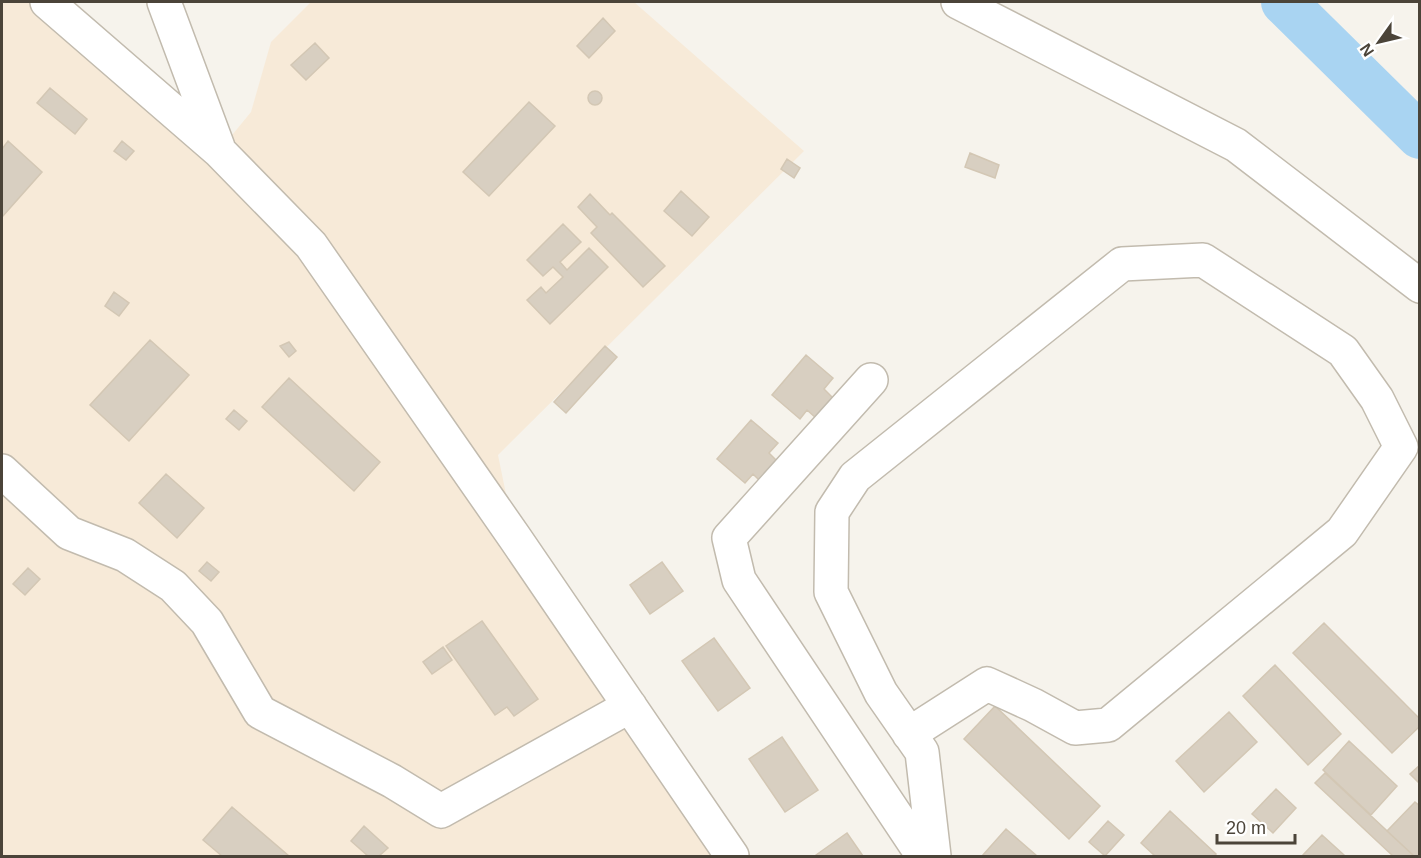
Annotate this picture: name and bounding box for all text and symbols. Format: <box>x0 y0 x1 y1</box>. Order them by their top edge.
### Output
north arrow <box>1349 12 1409 72</box>
text: N <box>1357 41 1377 60</box>
scale bar <box>1217 807 1295 845</box>
text: 20 m <box>1226 818 1266 838</box>

